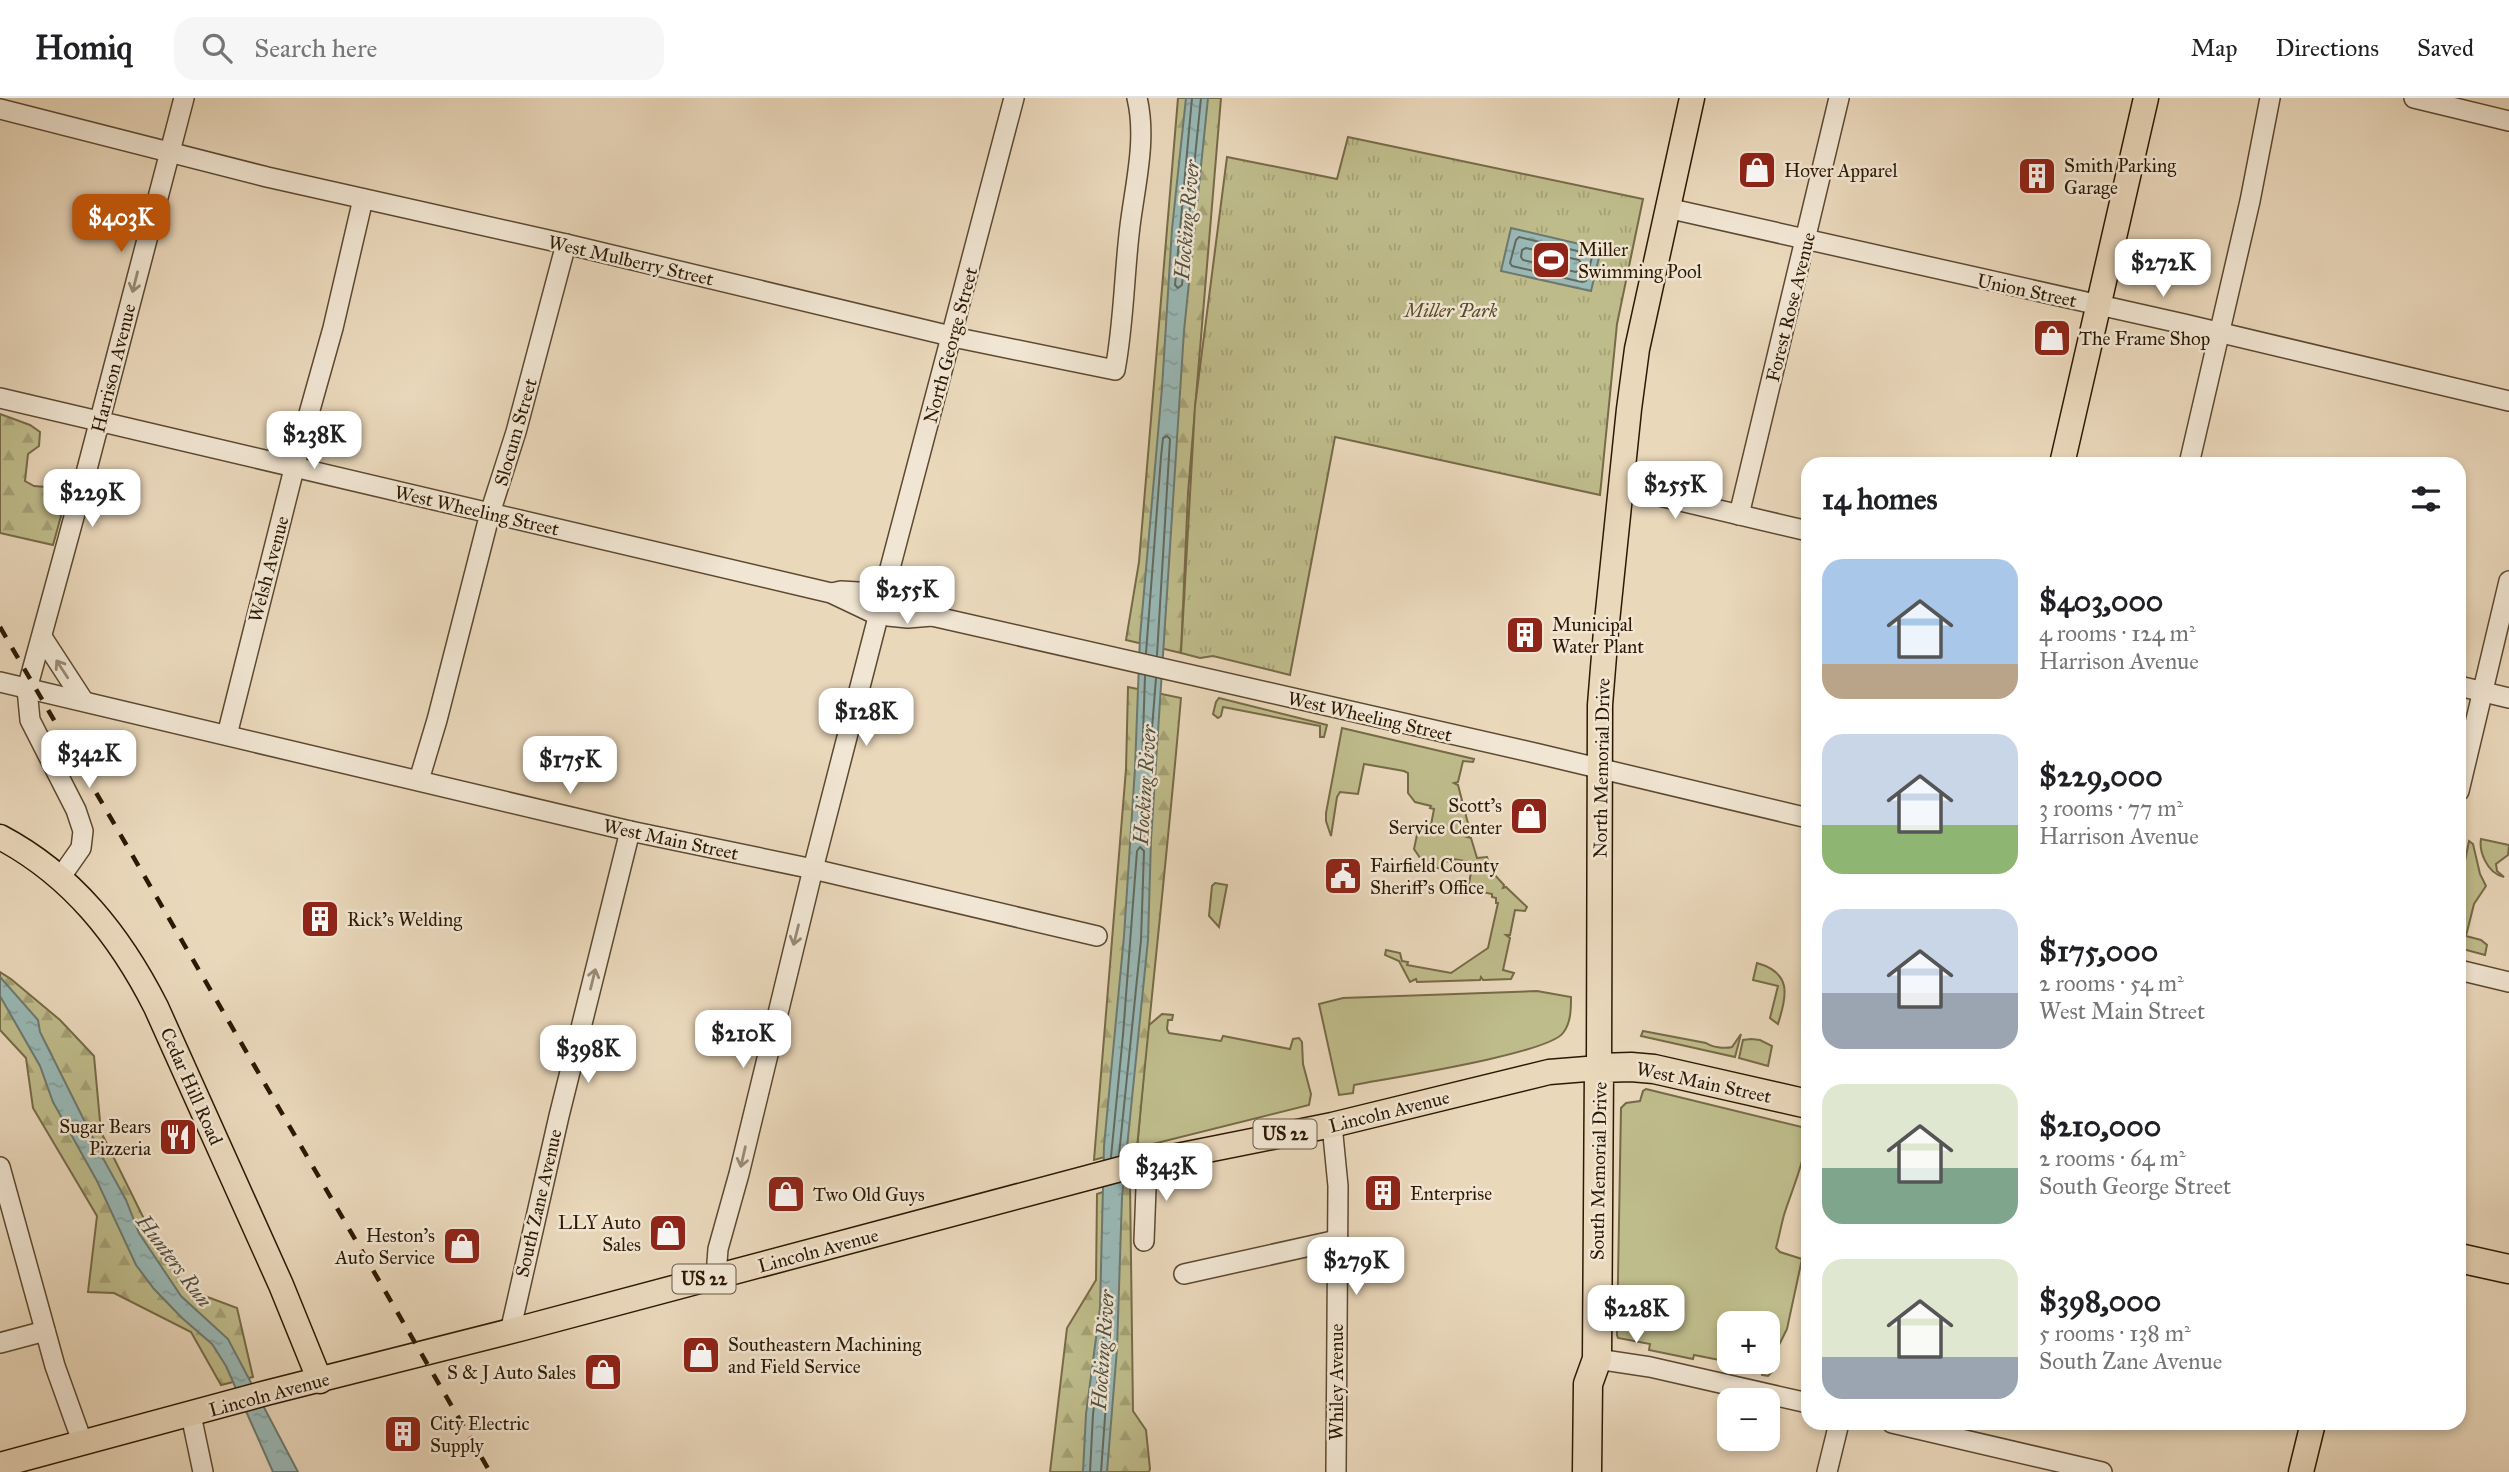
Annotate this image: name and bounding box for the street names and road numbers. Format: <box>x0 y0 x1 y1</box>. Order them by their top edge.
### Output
street label: West Mulberry Street <box>546 230 716 291</box>
street label: Forest Rose Avenue <box>1761 230 1820 384</box>
street label: North George Street <box>919 264 983 426</box>
street label: Union Street <box>1975 269 2079 312</box>
street label: Harrison Avenue <box>86 301 141 435</box>
street label: Slocum Street <box>489 375 542 489</box>
street label: West Wheeling Street <box>392 480 562 542</box>
street label: Welsh Avenue <box>243 513 294 625</box>
street label: North Memorial Drive <box>1588 678 1615 858</box>
street label: West Wheeling Street <box>1285 686 1455 748</box>
street label: West Main Street <box>601 814 741 865</box>
street label: Cedar Hill Road <box>155 1024 228 1149</box>
street label: West Main Street <box>1634 1057 1774 1108</box>
street label: South Memorial Drive <box>1585 1081 1612 1260</box>
street label: Lincoln Avenue <box>1326 1085 1452 1138</box>
road number: US 22 <box>1254 1119 1316 1148</box>
street label: South Zane Avenue <box>510 1127 567 1279</box>
street label: Lincoln Avenue <box>755 1223 881 1278</box>
road number: US 22 <box>672 1264 736 1294</box>
street label: Whiley Avenue <box>1325 1323 1348 1440</box>
street label: Lincoln Avenue <box>206 1367 332 1422</box>

